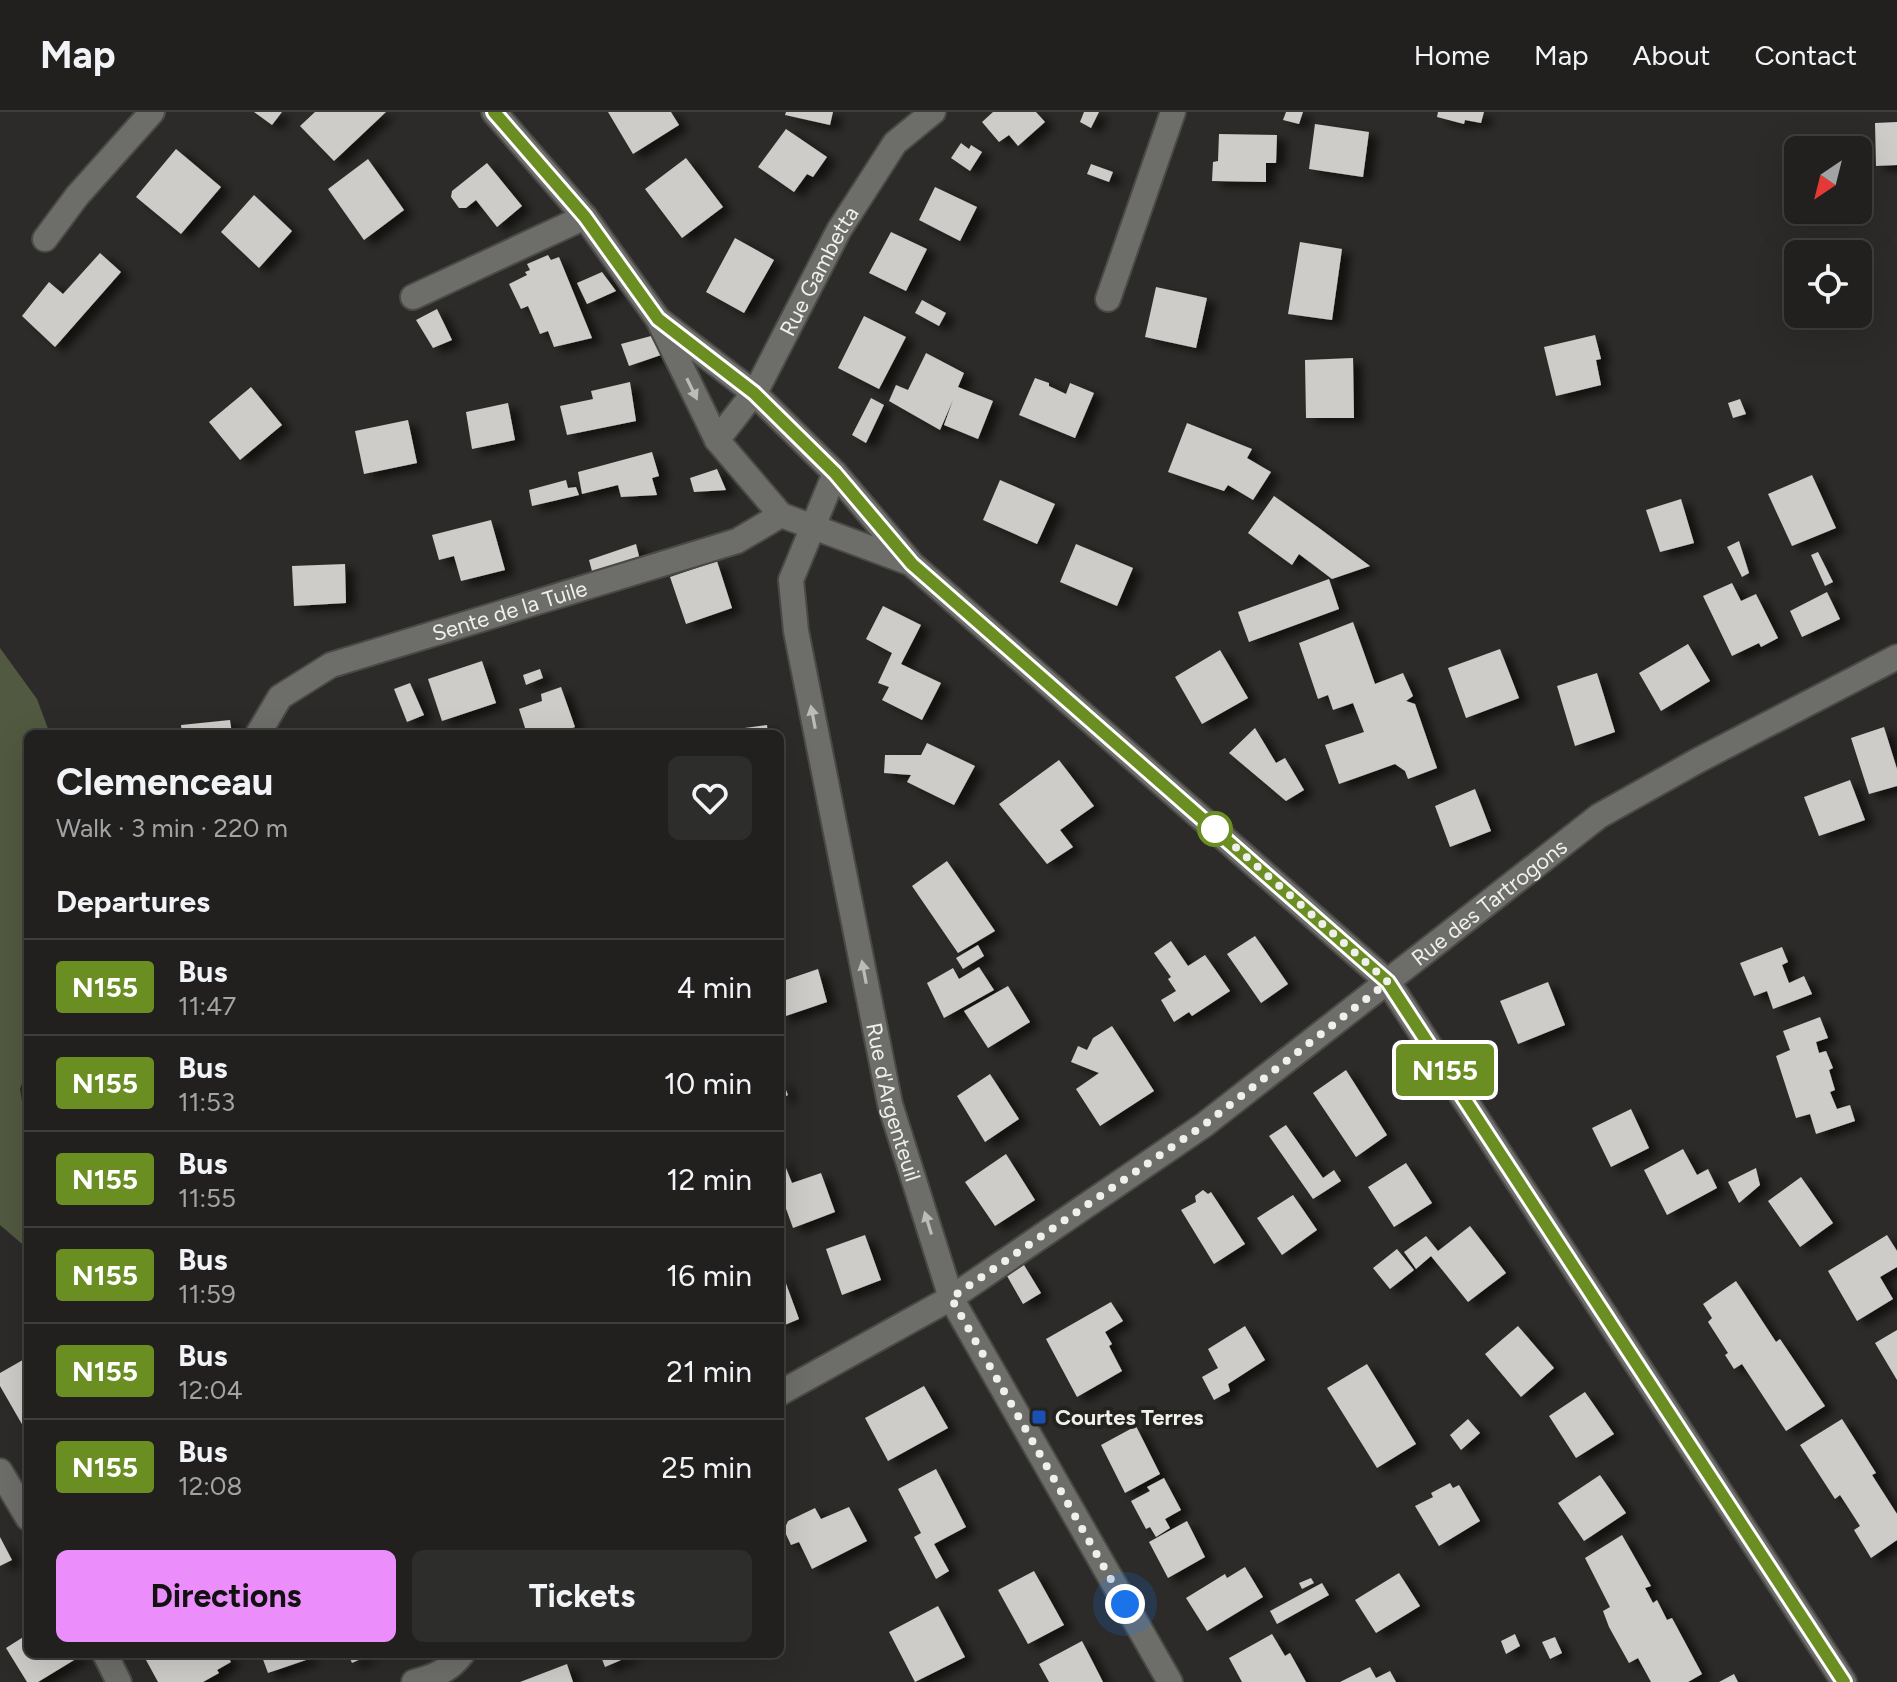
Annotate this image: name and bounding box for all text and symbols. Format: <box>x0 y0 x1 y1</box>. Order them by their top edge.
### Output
text: Map <box>40 32 116 78</box>
text: Home <box>1414 38 1490 72</box>
text: Map <box>1534 38 1589 72</box>
text: About <box>1633 38 1710 72</box>
text: Contact <box>1754 38 1857 72</box>
north arrow <box>1784 136 1872 224</box>
map controls <box>1784 136 1872 328</box>
street label: Rue Gambetta <box>774 201 865 341</box>
button: locate <box>1784 240 1872 328</box>
one-way arrow <box>685 377 699 400</box>
street label: Sente de la Tuile <box>429 575 591 647</box>
one-way arrow <box>806 704 819 729</box>
button: heart <box>668 756 752 840</box>
text: Clemenceau <box>56 759 273 805</box>
text: Walk · 3 min · 220 m <box>56 812 288 844</box>
unlabelled marker <box>1198 812 1232 846</box>
street label: Rue des Tartrogons <box>1406 833 1573 972</box>
text: Departures <box>56 883 210 920</box>
text: Bus <box>178 953 227 990</box>
one-way arrow <box>857 959 870 984</box>
text: 4 min <box>677 969 752 1006</box>
text: N155 <box>72 970 138 1004</box>
text: 11:47 <box>178 990 236 1022</box>
street label: Rue d'Argenteuil <box>860 1020 926 1185</box>
line badge: N155 <box>1389 1044 1501 1096</box>
text: Bus <box>178 1049 227 1086</box>
text: N155 <box>1412 1053 1478 1087</box>
text: 10 min <box>664 1065 752 1102</box>
text: N155 <box>72 1066 138 1100</box>
text: 11:53 <box>178 1086 235 1118</box>
text: Bus <box>178 1145 227 1182</box>
text: 12 min <box>666 1161 752 1198</box>
text: N155 <box>72 1162 138 1196</box>
text: 11:55 <box>178 1182 236 1214</box>
one-way arrow <box>921 1211 933 1235</box>
text: Bus <box>178 1241 227 1278</box>
text: 16 min <box>666 1257 752 1294</box>
text: N155 <box>72 1258 138 1292</box>
text: 11:59 <box>178 1278 236 1310</box>
text: Bus <box>178 1337 227 1374</box>
text: 21 min <box>666 1353 752 1390</box>
text: N155 <box>72 1354 138 1388</box>
text: 12:04 <box>178 1374 243 1406</box>
place label: Courtes Terres <box>1055 1404 1204 1431</box>
marker: Courtes Terres <box>1030 1408 1048 1426</box>
text: Bus <box>178 1433 227 1470</box>
text: 25 min <box>661 1449 752 1486</box>
text: N155 <box>72 1450 138 1484</box>
text: 12:08 <box>178 1470 242 1502</box>
button: Directions <box>56 1550 396 1642</box>
button: Tickets <box>412 1550 752 1642</box>
your location <box>1105 1584 1145 1624</box>

